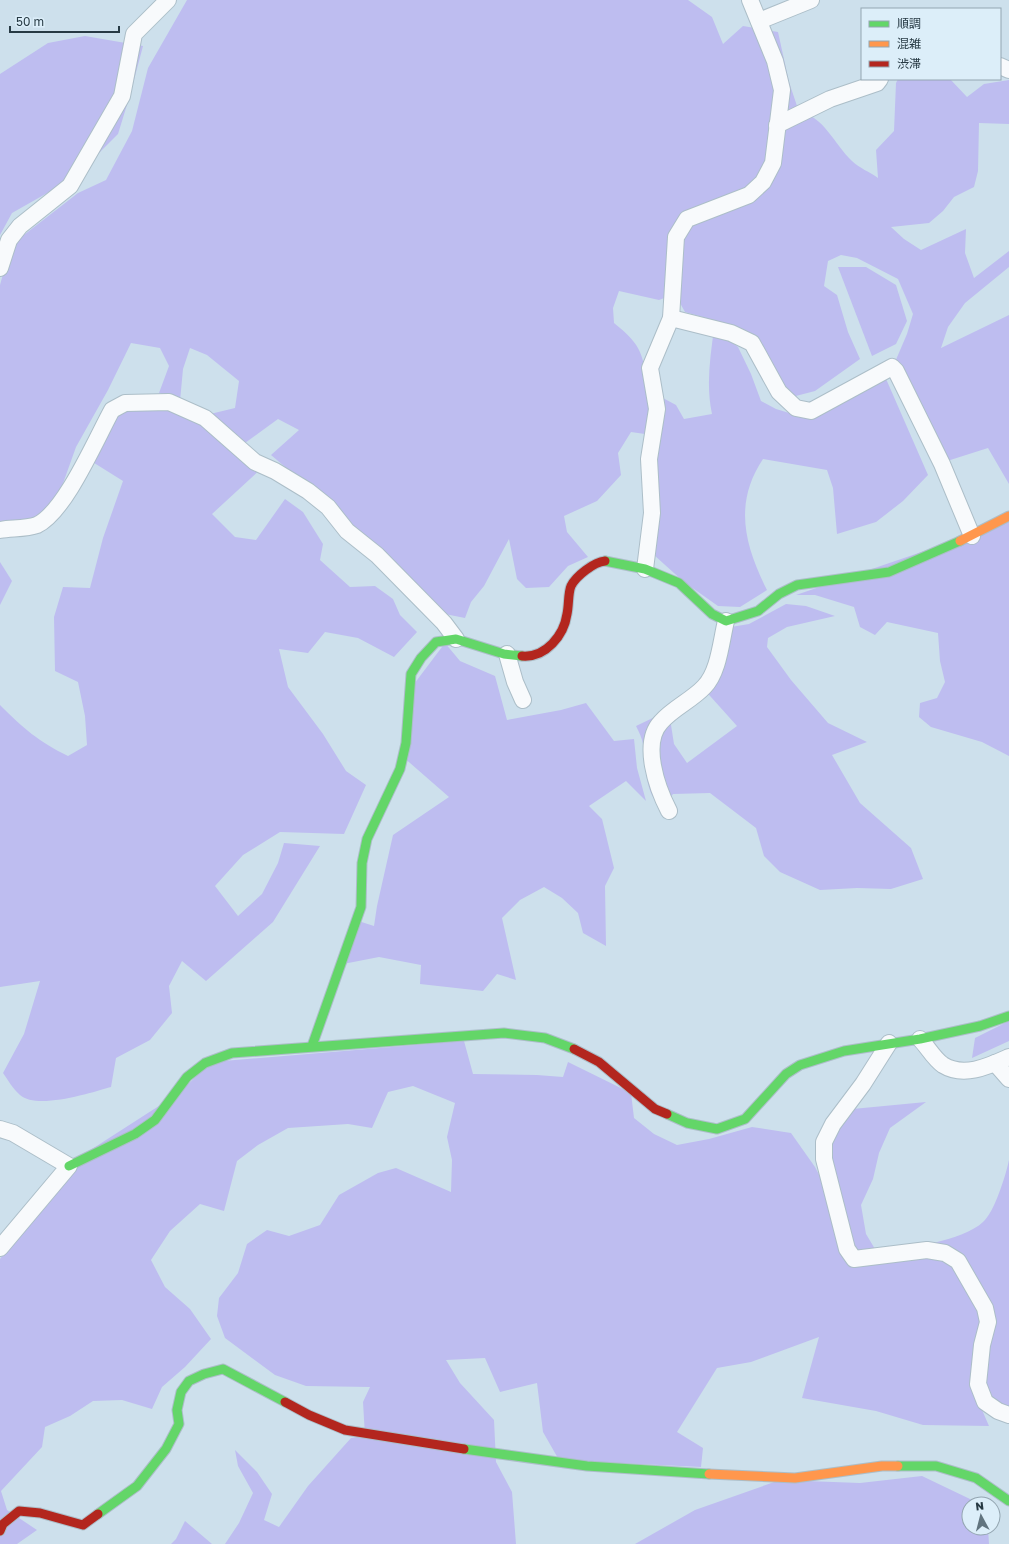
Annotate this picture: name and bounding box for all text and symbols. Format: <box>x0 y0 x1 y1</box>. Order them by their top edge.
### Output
scale bar <box>10 8 119 34</box>
legend <box>861 8 1001 80</box>
text: 50 m <box>16 14 44 29</box>
text: 順調 <box>897 16 921 31</box>
text: 混雑 <box>897 36 921 51</box>
text: 渋滞 <box>897 56 921 71</box>
north arrow <box>961 1496 1001 1536</box>
text: N <box>975 1499 985 1513</box>

